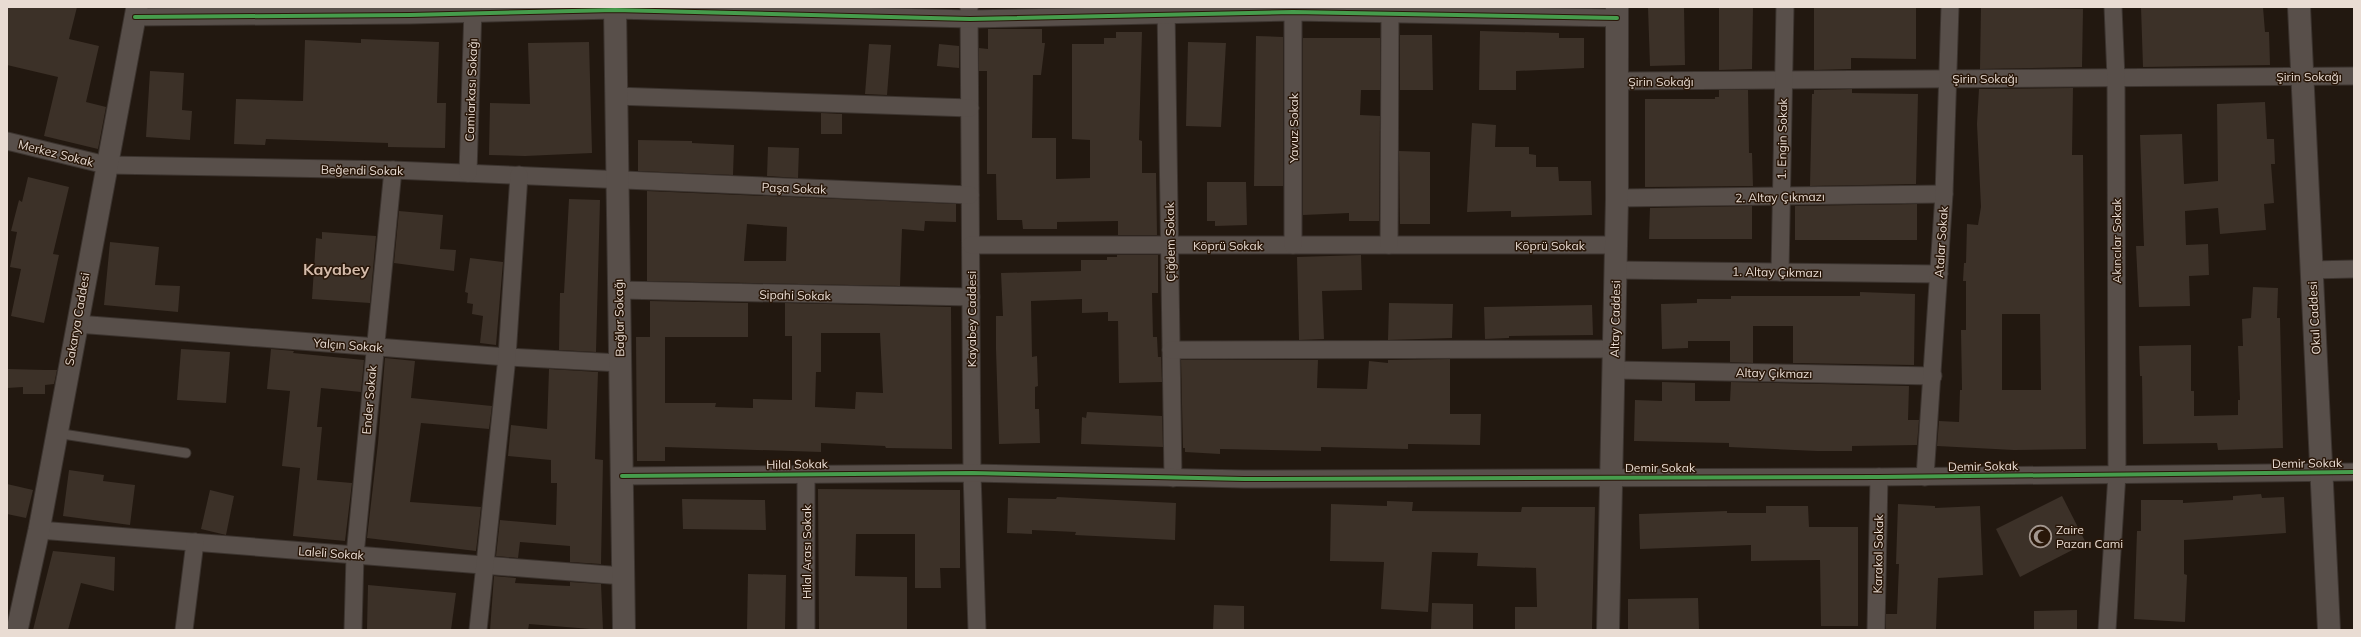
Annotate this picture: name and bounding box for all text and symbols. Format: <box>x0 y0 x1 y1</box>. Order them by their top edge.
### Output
street label: Camiarkası Sokağı <box>462 38 480 142</box>
street label: Şirin Sokağı <box>2276 69 2342 84</box>
street label: Şirin Sokağı <box>1952 71 2018 86</box>
street label: Şirin Sokağı <box>1628 74 1694 89</box>
street label: Yavuz Sokak <box>1286 92 1301 164</box>
street label: 1. Engin Sokak <box>1774 97 1790 180</box>
street label: Merkez Sokak <box>17 136 96 170</box>
street label: Beğendi Sokak <box>321 162 404 178</box>
street label: Paşa Sokak <box>761 179 827 197</box>
street label: 2. Altay Çıkmazı <box>1735 189 1825 205</box>
street label: Akıncılar Sokak <box>2109 198 2124 284</box>
street label: Çiğdem Sokak <box>1162 201 1178 282</box>
street label: Atalar Sokak <box>1931 205 1951 278</box>
street label: Köprü Sokak <box>1193 238 1264 253</box>
street label: Köprü Sokak <box>1515 238 1586 253</box>
district label: Kayabey <box>303 259 369 279</box>
street label: 1. Altay Çıkmazı <box>1732 264 1822 280</box>
street label: Sakarya Caddesi <box>61 271 93 367</box>
street label: Kayabey Caddesi <box>964 271 979 367</box>
street label: Bağlar Sokağı <box>611 279 627 357</box>
street label: Altay Caddesi <box>1607 280 1623 358</box>
street label: Okul Caddesi <box>2305 281 2323 355</box>
street label: Sipahi Sokak <box>759 287 832 303</box>
street label: Yalçın Sokak <box>312 335 384 355</box>
street label: Ender Sokak <box>359 364 380 435</box>
street label: Altay Çıkmazı <box>1736 365 1812 381</box>
street label: Demir Sokak <box>2272 455 2343 471</box>
street label: Hilal Sokak <box>766 456 829 472</box>
street label: Demir Sokak <box>1948 458 2019 474</box>
street label: Demir Sokak <box>1625 460 1696 475</box>
street label: Hilal Arası Sokak <box>799 504 814 599</box>
street label: Karakol Sokak <box>1870 514 1886 594</box>
place label: Zaire Pazarı Cami <box>2056 522 2123 551</box>
mosque icon: Zaire Pazarı Cami <box>2028 523 2054 549</box>
street label: Laleli Sokak <box>298 543 365 563</box>

